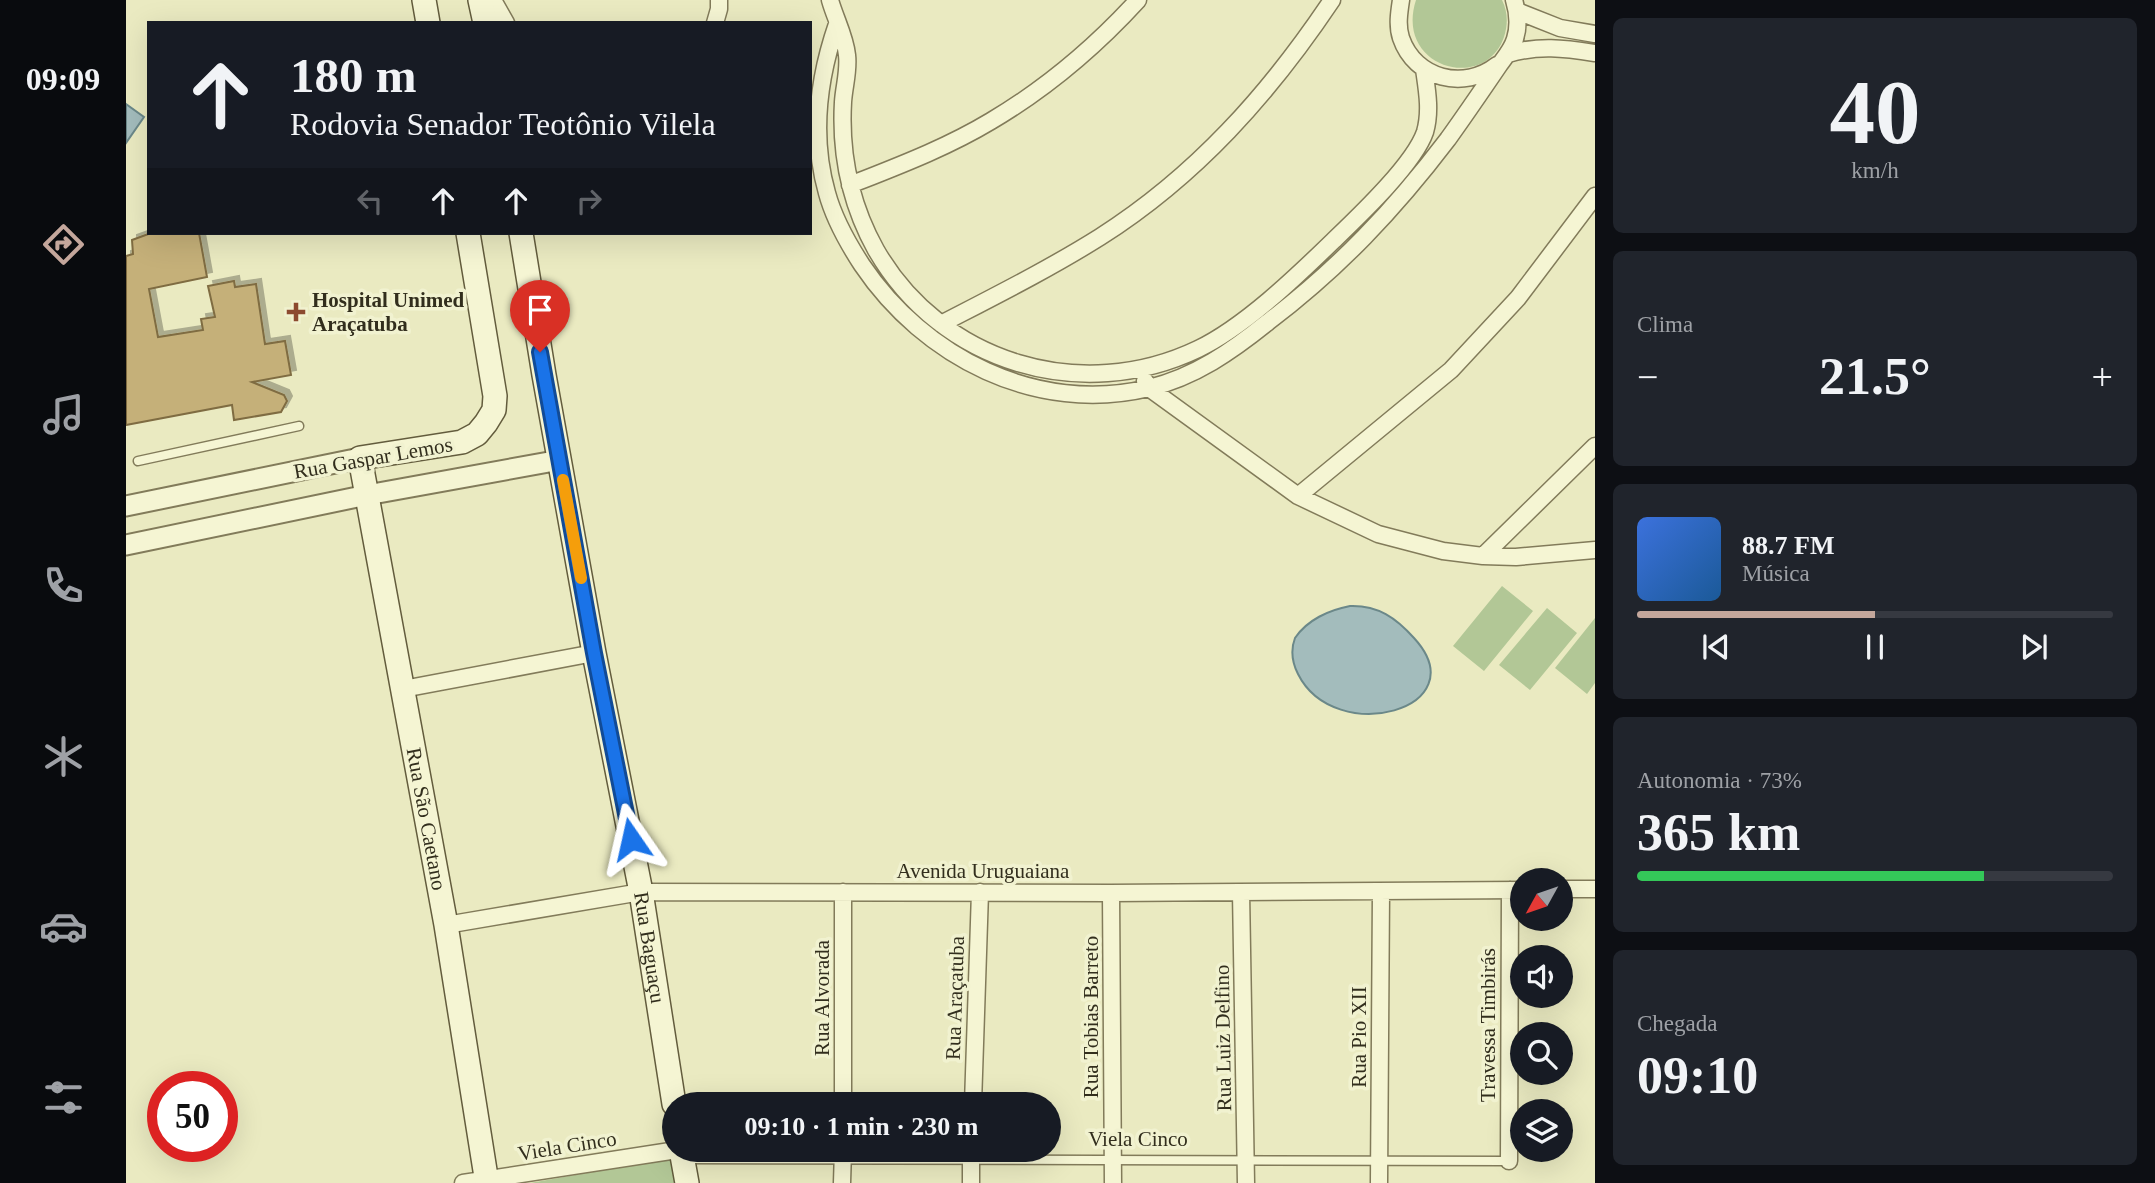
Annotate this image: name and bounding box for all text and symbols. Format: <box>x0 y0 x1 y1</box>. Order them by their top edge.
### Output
text: 180 m <box>290 48 417 103</box>
icon: ahead <box>175 49 266 140</box>
text: 09:09 <box>26 61 100 97</box>
text: 40 <box>1830 62 1921 163</box>
text: Rodovia Senador Teotônio Vilela <box>290 106 716 142</box>
text: km/h <box>1851 158 1899 183</box>
icon: left <box>351 182 389 220</box>
icon: ahead <box>424 182 462 220</box>
icon: ahead <box>497 182 535 220</box>
icon: right <box>570 182 608 220</box>
icon: directions <box>39 220 88 269</box>
pin <box>510 280 570 352</box>
place label: Hospital Unimed Araçatuba <box>312 288 465 336</box>
icon: arrive <box>521 291 559 329</box>
marker: Hospital Unimed Araçatuba <box>286 302 306 322</box>
text: Clima <box>1637 312 1693 337</box>
text: 21.5° <box>1819 348 1931 405</box>
text: − <box>1637 356 1658 398</box>
text: + <box>2092 356 2113 398</box>
icon: music <box>39 390 88 439</box>
street label: Rua Gaspar Lemos <box>292 432 454 484</box>
text: 88.7 FM <box>1742 531 1834 560</box>
icon: phone <box>39 561 88 610</box>
text: Música <box>1742 561 1810 586</box>
icon: previous <box>1697 628 1735 666</box>
icon: pause <box>1856 628 1894 666</box>
icon: next <box>2015 628 2053 666</box>
icon: climate <box>39 732 88 781</box>
street label: Rua São Caetano <box>402 746 451 892</box>
text: Autonomia · 73% <box>1637 768 1802 793</box>
position arrow <box>594 802 668 876</box>
text: 365 km <box>1637 804 1800 861</box>
street label: Avenida Uruguaiana <box>897 859 1070 883</box>
north arrow <box>1510 868 1573 931</box>
map controls <box>1510 868 1573 1162</box>
street label: Rua Baguaçu <box>629 890 670 1005</box>
icon: car <box>39 902 88 951</box>
street label: Rua Araçatuba <box>941 935 969 1060</box>
street label: Rua Tobias Barreto <box>1079 936 1103 1098</box>
street label: Rua Alvorada <box>810 939 834 1056</box>
button: sound <box>1510 945 1573 1008</box>
street label: Travessa Timbirás <box>1476 948 1500 1102</box>
street label: Rua Luiz Delfino <box>1210 964 1236 1112</box>
street label: Rua Pio XII <box>1347 986 1371 1088</box>
text: Chegada <box>1637 1011 1717 1036</box>
button: search <box>1510 1022 1573 1085</box>
text: 09:10 <box>1637 1047 1758 1104</box>
speed limit sign: 50 <box>147 1071 238 1162</box>
icon: filters <box>39 1073 88 1122</box>
button: layers <box>1510 1099 1573 1162</box>
text: 09:10 · 1 min · 230 m <box>745 1112 979 1141</box>
street label: Viela Cinco <box>516 1126 618 1166</box>
street label: Viela Cinco <box>1088 1127 1188 1151</box>

